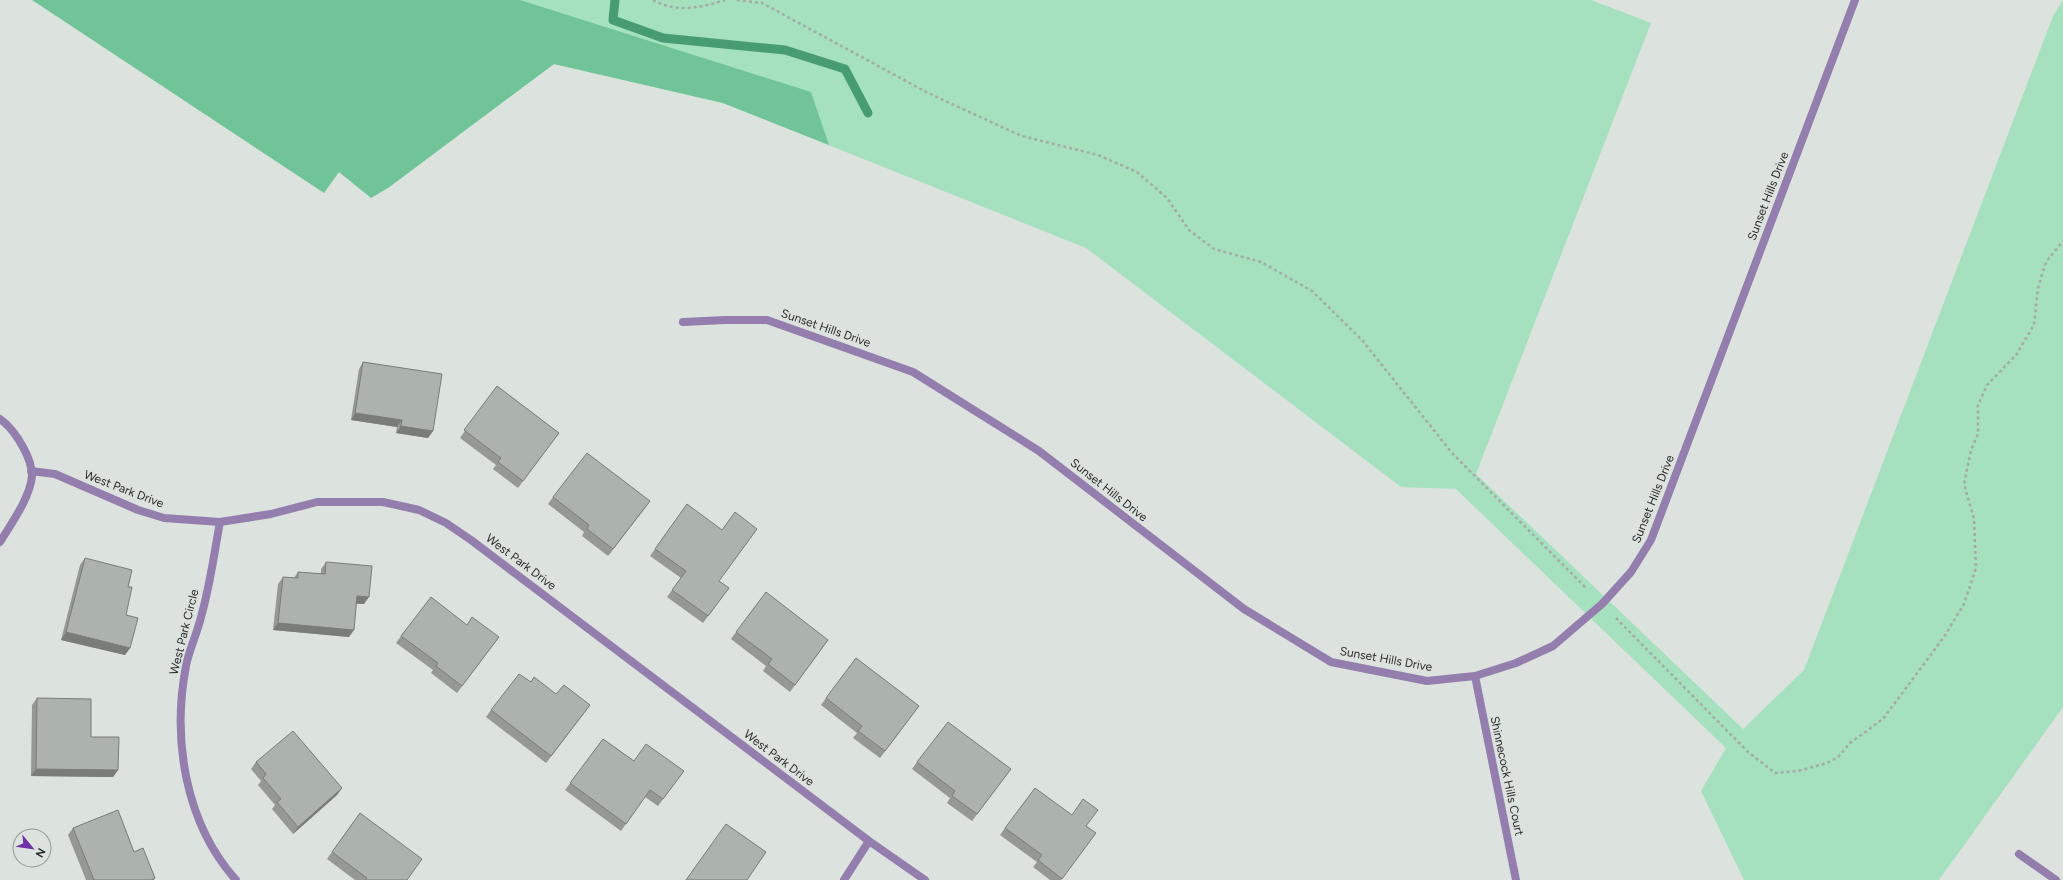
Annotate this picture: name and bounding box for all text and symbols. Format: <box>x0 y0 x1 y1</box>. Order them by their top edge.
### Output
street label: Sunset Hills Drive <box>1745 149 1791 242</box>
street label: Sunset Hills Drive <box>779 306 873 350</box>
street label: Sunset Hills Drive <box>1629 452 1677 545</box>
street label: Sunset Hills Drive <box>1068 456 1151 525</box>
street label: West Park Drive <box>82 467 166 511</box>
street label: West Park Drive <box>483 531 559 593</box>
street label: West Park Circle <box>167 587 202 676</box>
street label: Sunset Hills Drive <box>1339 644 1434 674</box>
street label: Shinnecock Hills Court <box>1487 715 1527 838</box>
street label: West Park Drive <box>741 727 817 789</box>
north arrow <box>12 828 52 868</box>
text: N <box>33 846 48 859</box>

